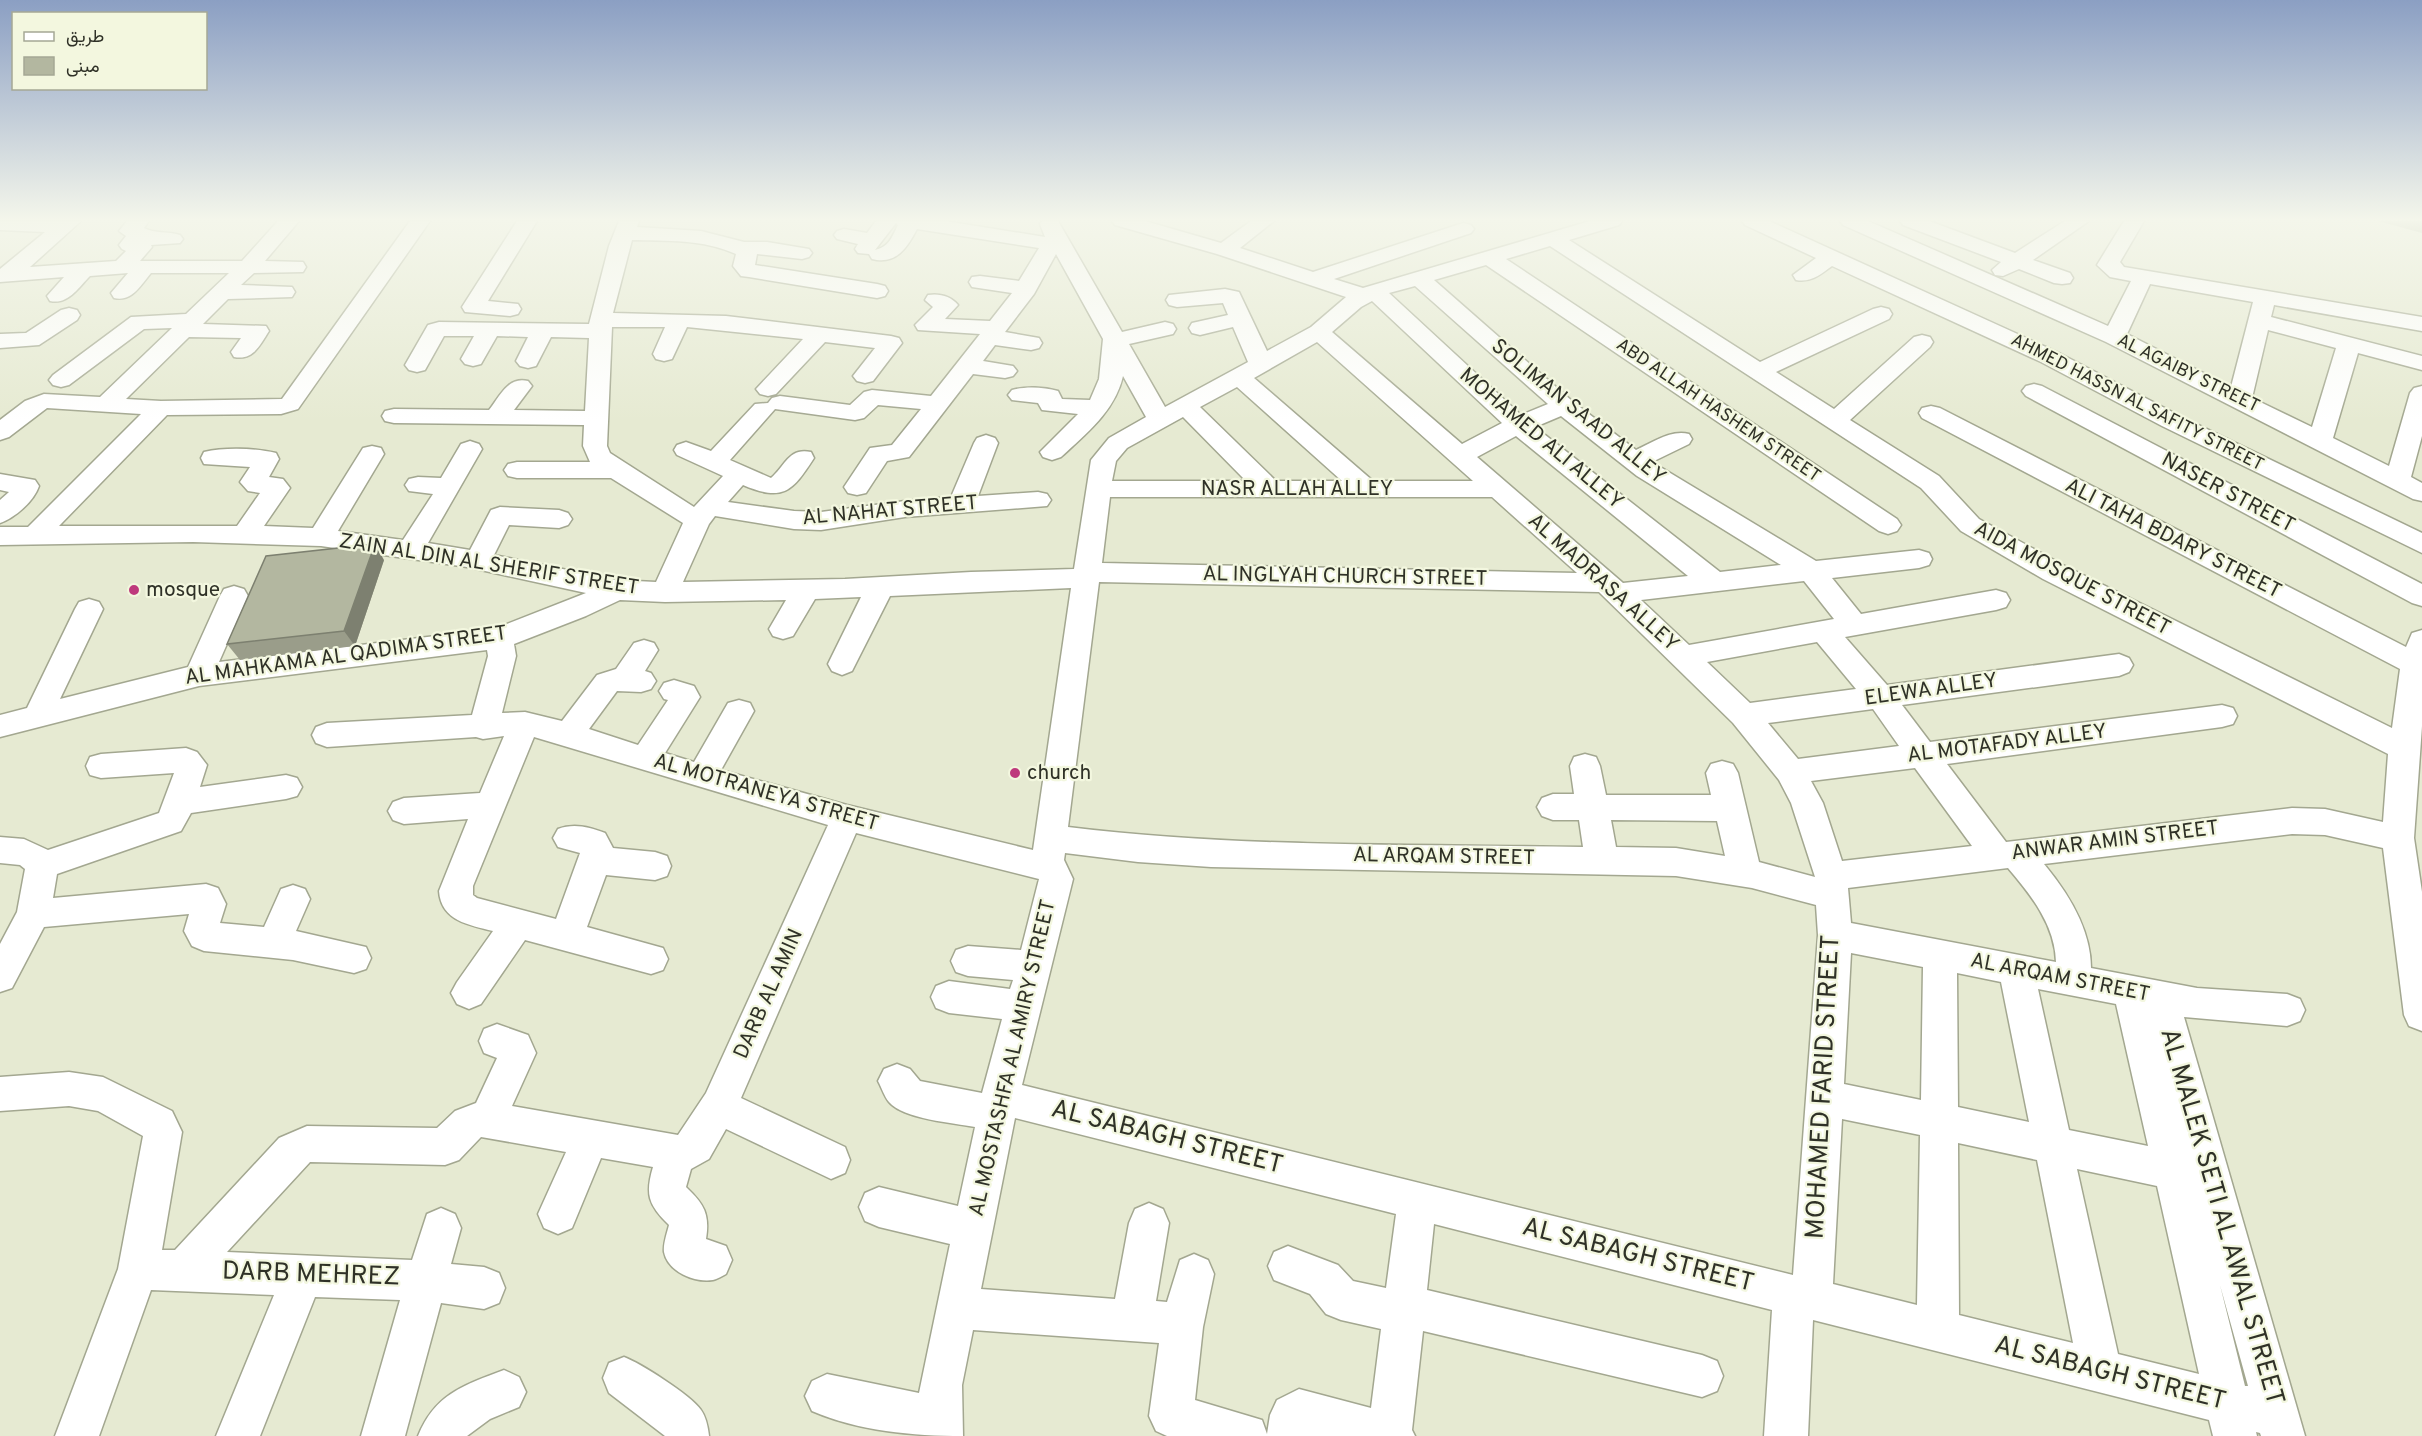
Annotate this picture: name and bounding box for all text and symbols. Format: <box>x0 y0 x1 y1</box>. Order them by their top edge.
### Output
legend <box>12 12 207 90</box>
text: طريق <box>66 26 104 49</box>
text: مبنى <box>66 56 100 79</box>
street label: AHMED HASSN AL SAFITY STREET <box>2007 329 2267 477</box>
street label: AL AGAIBY STREET <box>2113 329 2263 419</box>
street label: SOLIMAN SAAD ALLEY <box>1485 333 1671 491</box>
street label: ABD ALLAH HASHEM STREET <box>1611 334 1825 488</box>
street label: MOHAMED ALI ALLEY <box>1453 362 1629 516</box>
street label: NASER STREET <box>2156 446 2300 540</box>
street label: ALI TAHA BDARY STREET <box>2060 473 2286 605</box>
street label: NASR ALLAH ALLEY <box>1201 476 1393 503</box>
street label: AL NAHAT STREET <box>801 490 979 532</box>
street label: AL MADRASA ALLEY <box>1522 508 1684 658</box>
street label: AIDA MOSQUE STREET <box>1969 516 2175 642</box>
street label: ZAIN AL DIN AL SHERIF STREET <box>337 528 641 602</box>
street label: AL INGLYAH CHURCH STREET <box>1202 561 1488 593</box>
place label: mosque <box>146 577 220 604</box>
marker: mosque <box>127 583 141 597</box>
street label: AL MAHKAMA AL QADIMA STREET <box>183 620 509 692</box>
street label: ELEWA ALLEY <box>1863 667 1999 713</box>
street label: AL MOTAFADY ALLEY <box>1906 718 2108 770</box>
street label: AL MOTRANEYA STREET <box>650 748 882 838</box>
place label: church <box>1027 760 1091 787</box>
marker: church <box>1008 766 1022 780</box>
street label: ANWAR AMIN STREET <box>2010 815 2220 867</box>
street label: AL ARQAM STREET <box>1353 842 1535 872</box>
street label: AL MOSTASHFA AL AMIRY STREET <box>963 897 1063 1219</box>
street label: DARB AL AMIN <box>728 925 810 1063</box>
street label: MOHAMED FARID STREET <box>1800 934 1848 1240</box>
street label: AL ARQAM STREET <box>1968 947 2152 1009</box>
street label: AL MALEK SETI AL AWAL STREET <box>2151 1025 2291 1409</box>
street label: AL SABAGH STREET <box>1048 1093 1286 1183</box>
street label: AL SABAGH STREET <box>1519 1211 1757 1301</box>
street label: DARB MEHREZ <box>221 1255 401 1295</box>
street label: AL SABAGH STREET <box>1991 1329 2229 1419</box>

